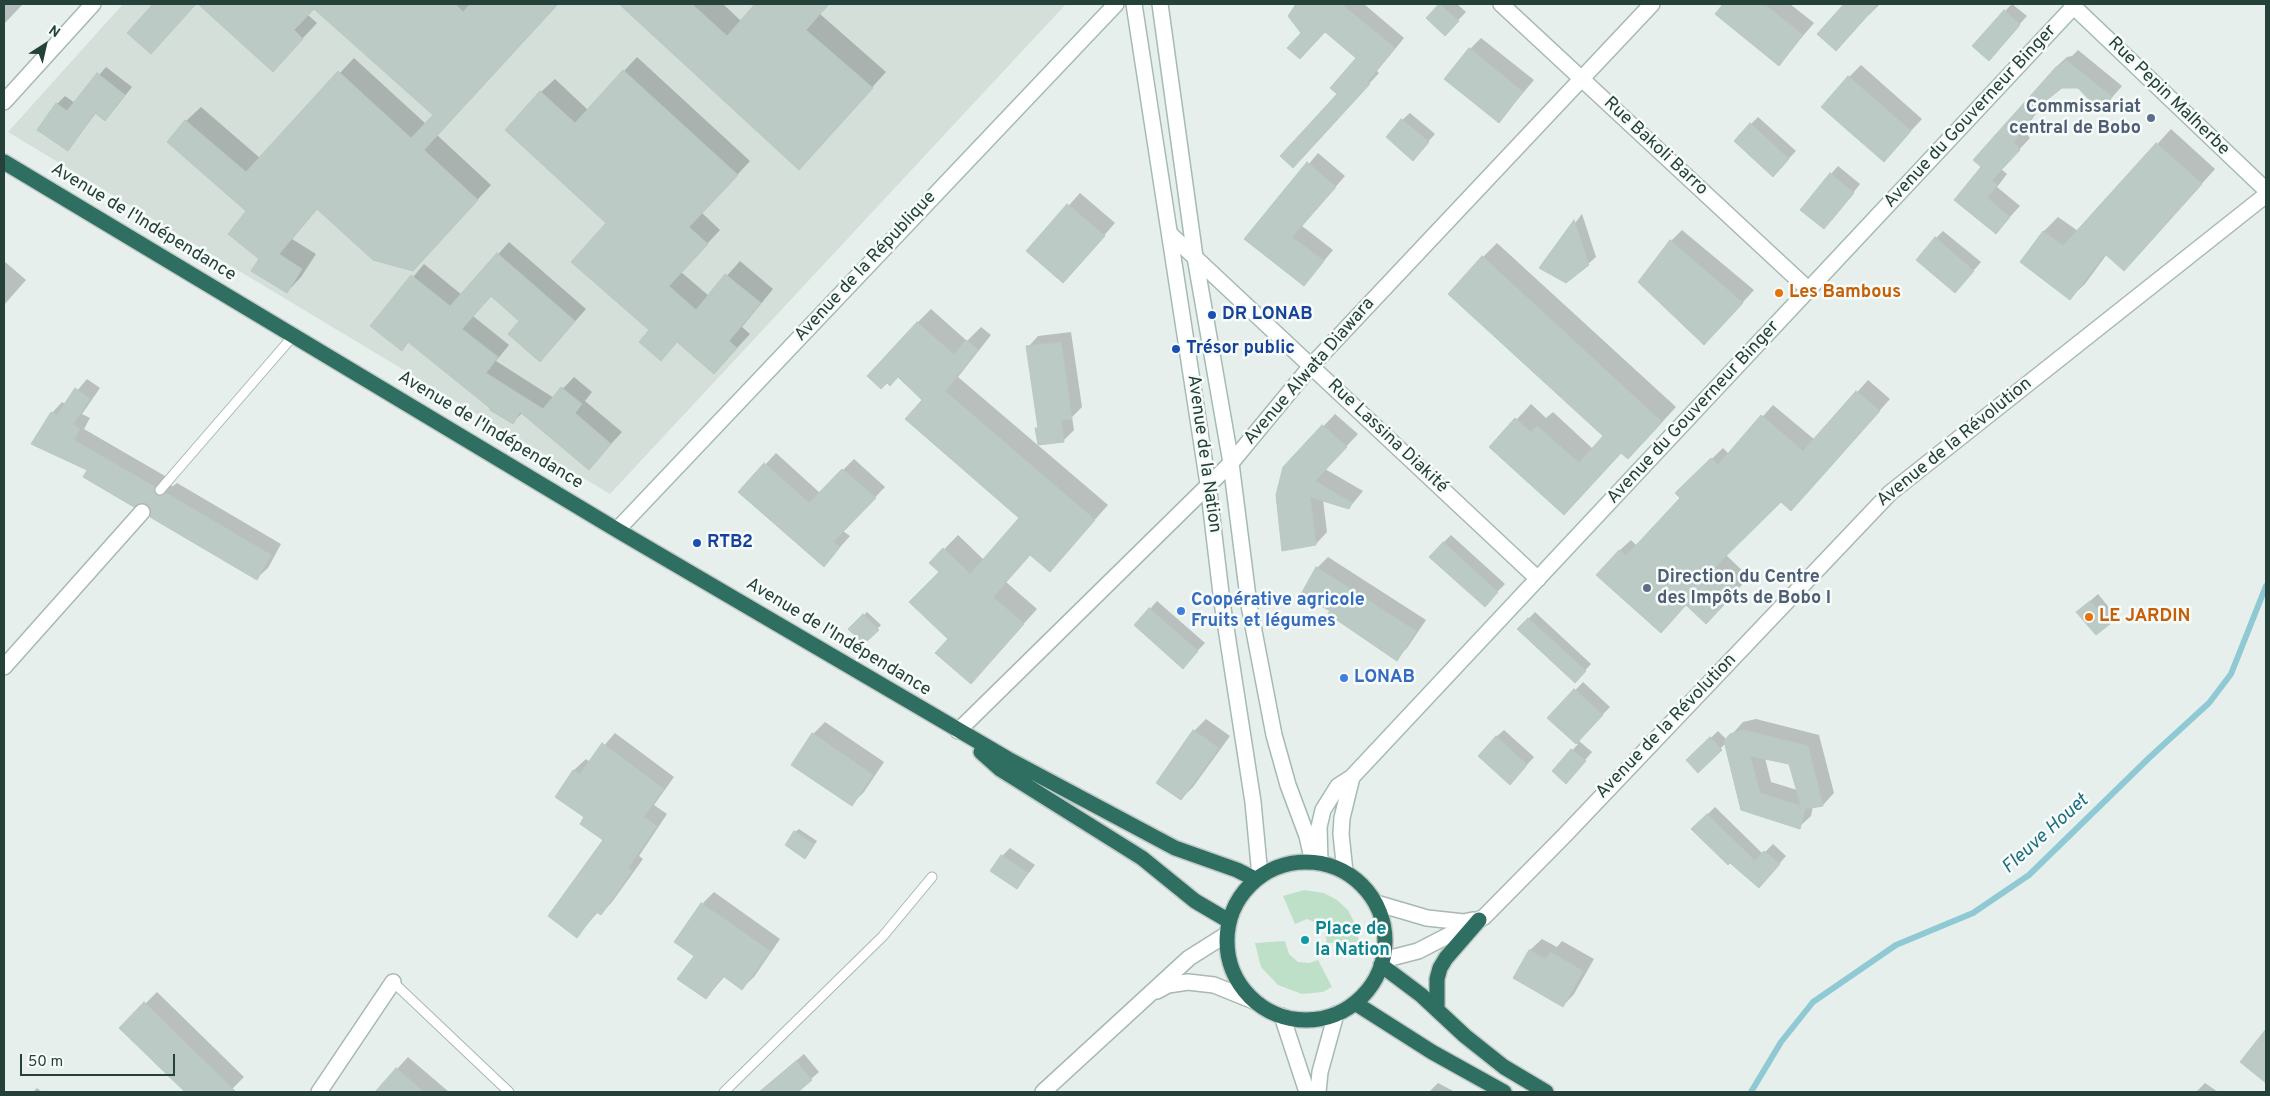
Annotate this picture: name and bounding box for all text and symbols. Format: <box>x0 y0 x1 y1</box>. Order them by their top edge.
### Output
north arrow <box>20 20 70 70</box>
street label: Avenue du Gouverneur Binger <box>1880 21 2062 213</box>
text: N <box>45 22 63 42</box>
street label: Rue Pepin Malherbe <box>2102 33 2234 161</box>
street label: Rue Bakoli Barro <box>1598 93 1712 201</box>
place label: Commissariat central de Bobo <box>2009 97 2141 140</box>
marker: Commissariat central de Bobo <box>2145 112 2157 124</box>
street label: Avenue de l'Indépendance <box>47 159 239 287</box>
street label: Avenue de la République <box>791 187 941 347</box>
place label: Les Bambous <box>1789 282 1901 304</box>
marker: Les Bambous <box>1773 287 1785 299</box>
street label: Avenue Alwata Diawara <box>1240 294 1380 450</box>
place label: DR LONAB <box>1222 304 1313 326</box>
marker: DR LONAB <box>1206 309 1218 321</box>
street label: Avenue du Gouverneur Binger <box>1603 317 1785 509</box>
place label: Trésor public <box>1186 338 1295 360</box>
marker: Trésor public <box>1170 343 1182 355</box>
street label: Avenue de l'Indépendance <box>394 367 586 495</box>
street label: Avenue de la Nation <box>1181 374 1225 534</box>
street label: Avenue de la Révolution <box>1873 374 2037 512</box>
street label: Rue Lassina Diakité <box>1322 375 1452 499</box>
place label: RTB2 <box>707 532 753 554</box>
marker: RTB2 <box>691 537 703 549</box>
place label: Direction du Centre des Impôts de Bobo I <box>1657 567 1831 610</box>
street label: Avenue de l'Indépendance <box>742 574 934 702</box>
marker: Direction du Centre des Impôts de Bobo I <box>1641 582 1653 594</box>
place label: Coopérative agricole Fruits et légumes <box>1191 590 1365 632</box>
marker: Coopérative agricole Fruits et légumes <box>1175 605 1187 617</box>
place label: LE JARDIN <box>2099 606 2190 628</box>
marker: LE JARDIN <box>2083 611 2095 623</box>
street label: Avenue de la Révolution <box>1592 650 1742 804</box>
place label: LONAB <box>1354 667 1415 689</box>
marker: LONAB <box>1338 672 1350 684</box>
water label: Fleuve Houet <box>1998 790 2094 880</box>
place label: Place de la Nation <box>1315 919 1390 962</box>
marker: Place de la Nation <box>1299 934 1311 946</box>
scale bar <box>22 1044 178 1076</box>
text: 50 m <box>28 1053 63 1072</box>

